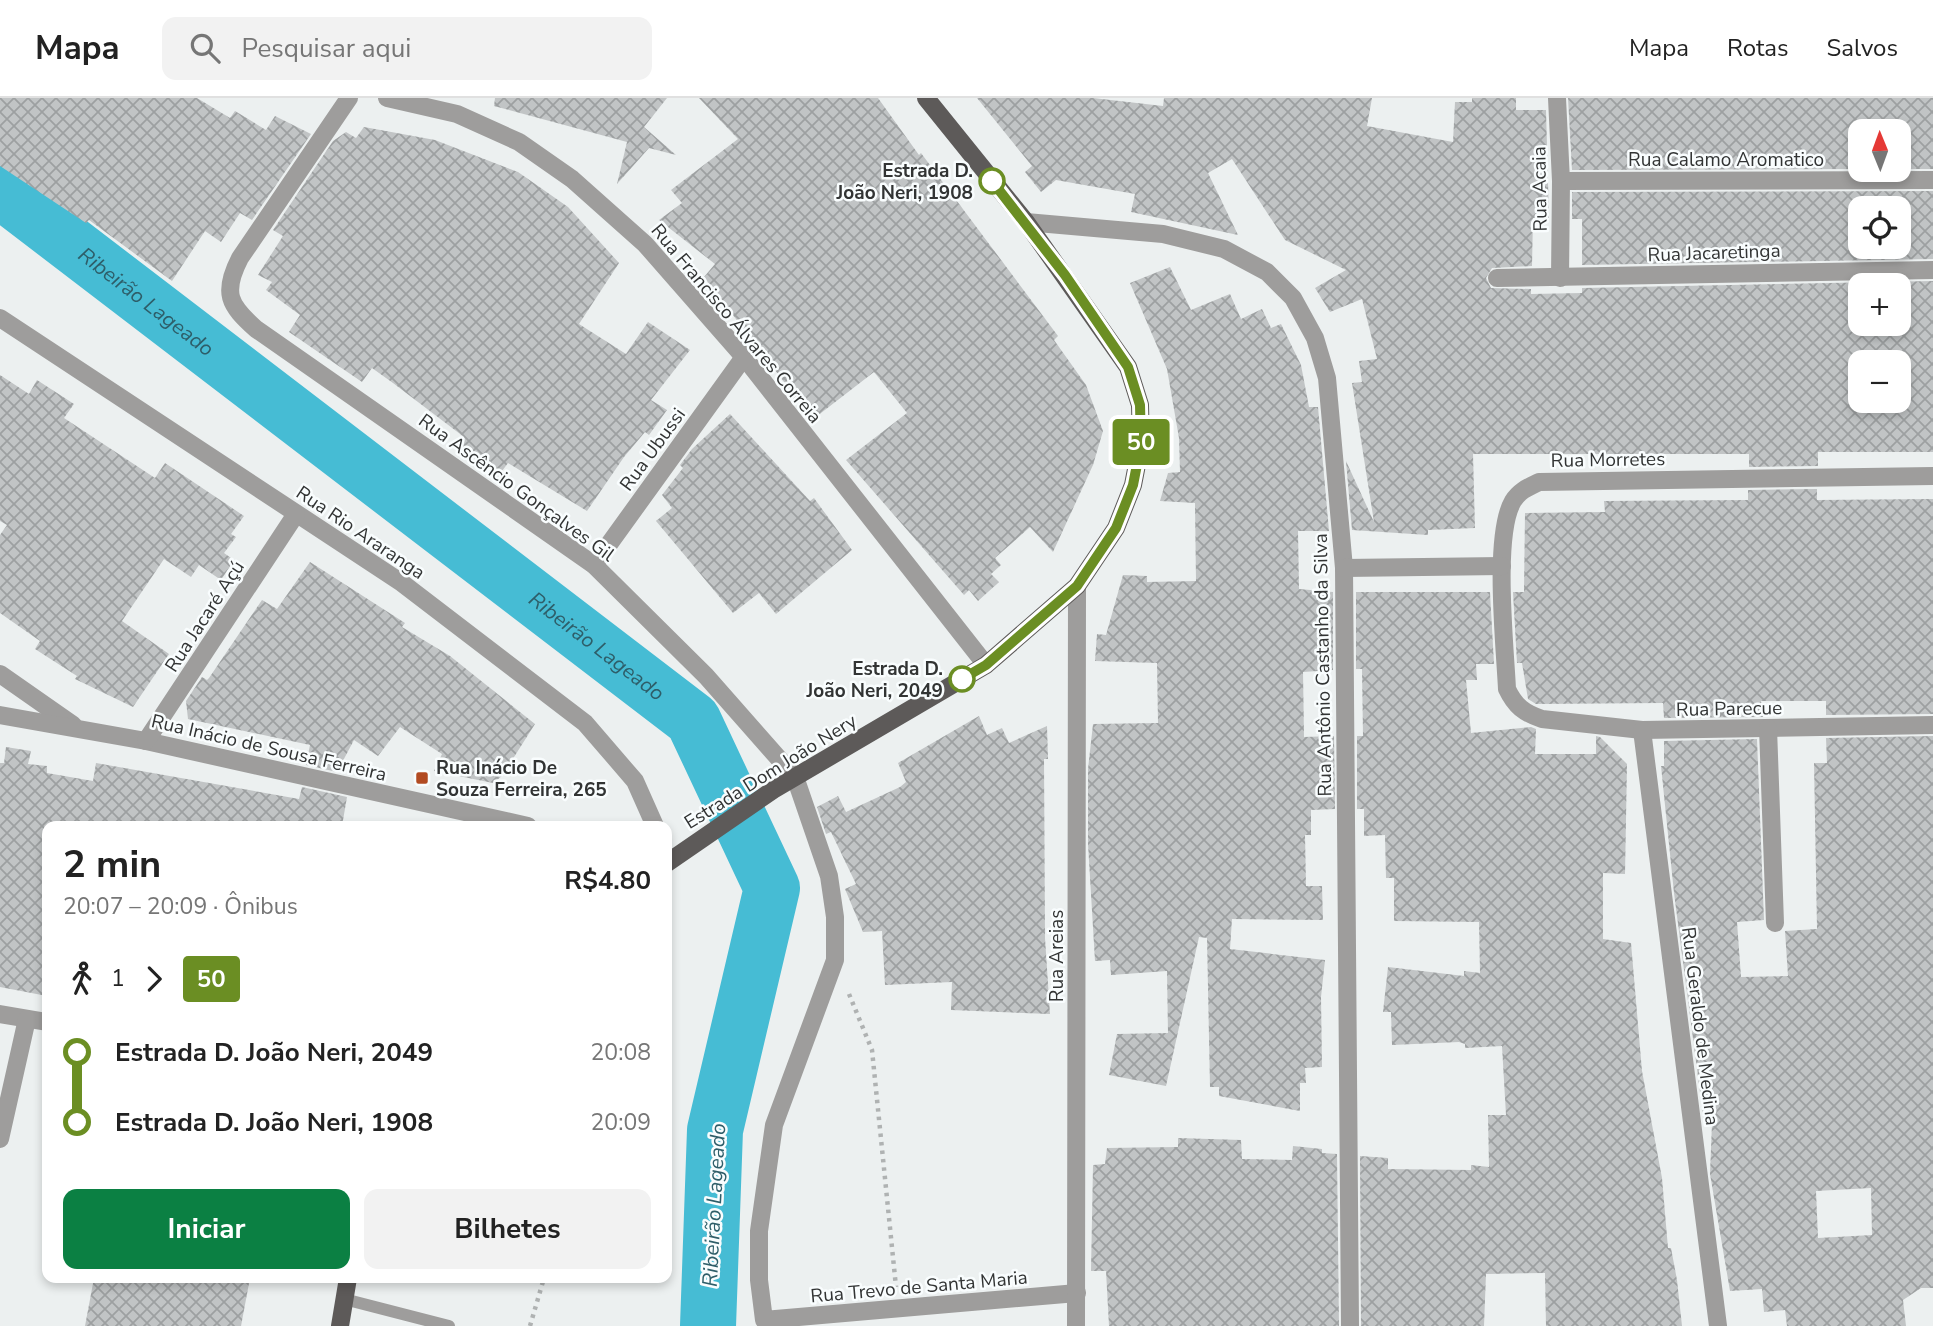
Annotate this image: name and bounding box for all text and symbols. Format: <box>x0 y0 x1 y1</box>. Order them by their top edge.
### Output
search box <box>162 17 652 80</box>
text: Mapa <box>35 26 120 71</box>
icon: search <box>186 29 224 67</box>
text: Pesquisar aqui <box>242 31 411 66</box>
text: Mapa <box>1629 32 1689 64</box>
text: Rotas <box>1727 32 1789 64</box>
text: Salvos <box>1827 32 1898 64</box>
north arrow <box>1848 119 1911 182</box>
map controls <box>1848 119 1911 413</box>
street label: Rua Acaia <box>1526 146 1554 232</box>
street label: Rua Calamo Aromatico <box>1628 147 1824 173</box>
place label: Estrada D. João Neri, 1908 <box>836 158 973 206</box>
marker: Estrada D. João Neri, 1908 <box>979 168 1005 194</box>
button: locate <box>1848 196 1911 259</box>
street label: Rua Francisco Álvares Correia <box>645 218 828 429</box>
street label: Rua Jacaretinga <box>1647 238 1781 268</box>
water label: Ribeirão Lageado <box>73 241 220 363</box>
button: + <box>1848 273 1911 336</box>
button: − <box>1848 350 1911 413</box>
street label: Rua Ubussi <box>614 403 692 496</box>
street label: Rua Ascêncio Gonçalves Gil <box>413 408 620 568</box>
line badge: 50 <box>1110 419 1172 465</box>
text: 50 <box>1127 426 1155 458</box>
street label: Rua Morretes <box>1551 446 1666 474</box>
street label: Rua Rio Araranga <box>291 480 430 586</box>
street label: Rua Antônio Castanho da Silva <box>1308 533 1338 797</box>
street label: Rua Jacaré Açú <box>159 556 251 677</box>
water label: Ribeirão Lageado <box>523 585 670 707</box>
place label: Estrada D. João Neri, 2049 <box>806 656 943 704</box>
marker: Estrada D. João Neri, 2049 <box>949 666 975 692</box>
street label: Rua Parecue <box>1676 695 1782 723</box>
street label: Rua Inácio de Sousa Ferreira <box>149 708 389 788</box>
street label: Estrada Dom João Nery <box>679 708 862 836</box>
place label: Rua Inácio De Souza Ferreira, 265 <box>436 755 607 803</box>
marker: Rua Inácio De Souza Ferreira, 265 <box>414 770 430 786</box>
text: 2 min <box>63 839 161 890</box>
text: R$4.80 <box>564 863 651 898</box>
text: 20:07 – 20:09 · Ônibus <box>63 891 298 922</box>
street label: Rua Areias <box>1044 910 1070 1002</box>
street label: Rua Geraldo de Medina <box>1675 925 1725 1127</box>
icon: walk <box>63 960 101 998</box>
icon: forward <box>135 960 173 998</box>
text: 1 <box>111 963 125 994</box>
text: 50 <box>197 963 226 995</box>
text: Estrada D. João Neri, 2049 <box>115 1035 433 1070</box>
text: 20:08 <box>591 1037 651 1068</box>
text: Estrada D. João Neri, 1908 <box>115 1105 433 1140</box>
text: 20:09 <box>591 1107 651 1138</box>
water label: Ribeirão Lageado <box>696 1122 732 1288</box>
button: Iniciar <box>63 1189 350 1269</box>
button: Bilhetes <box>364 1189 651 1269</box>
street label: Rua Trevo de Santa Maria <box>809 1265 1029 1309</box>

